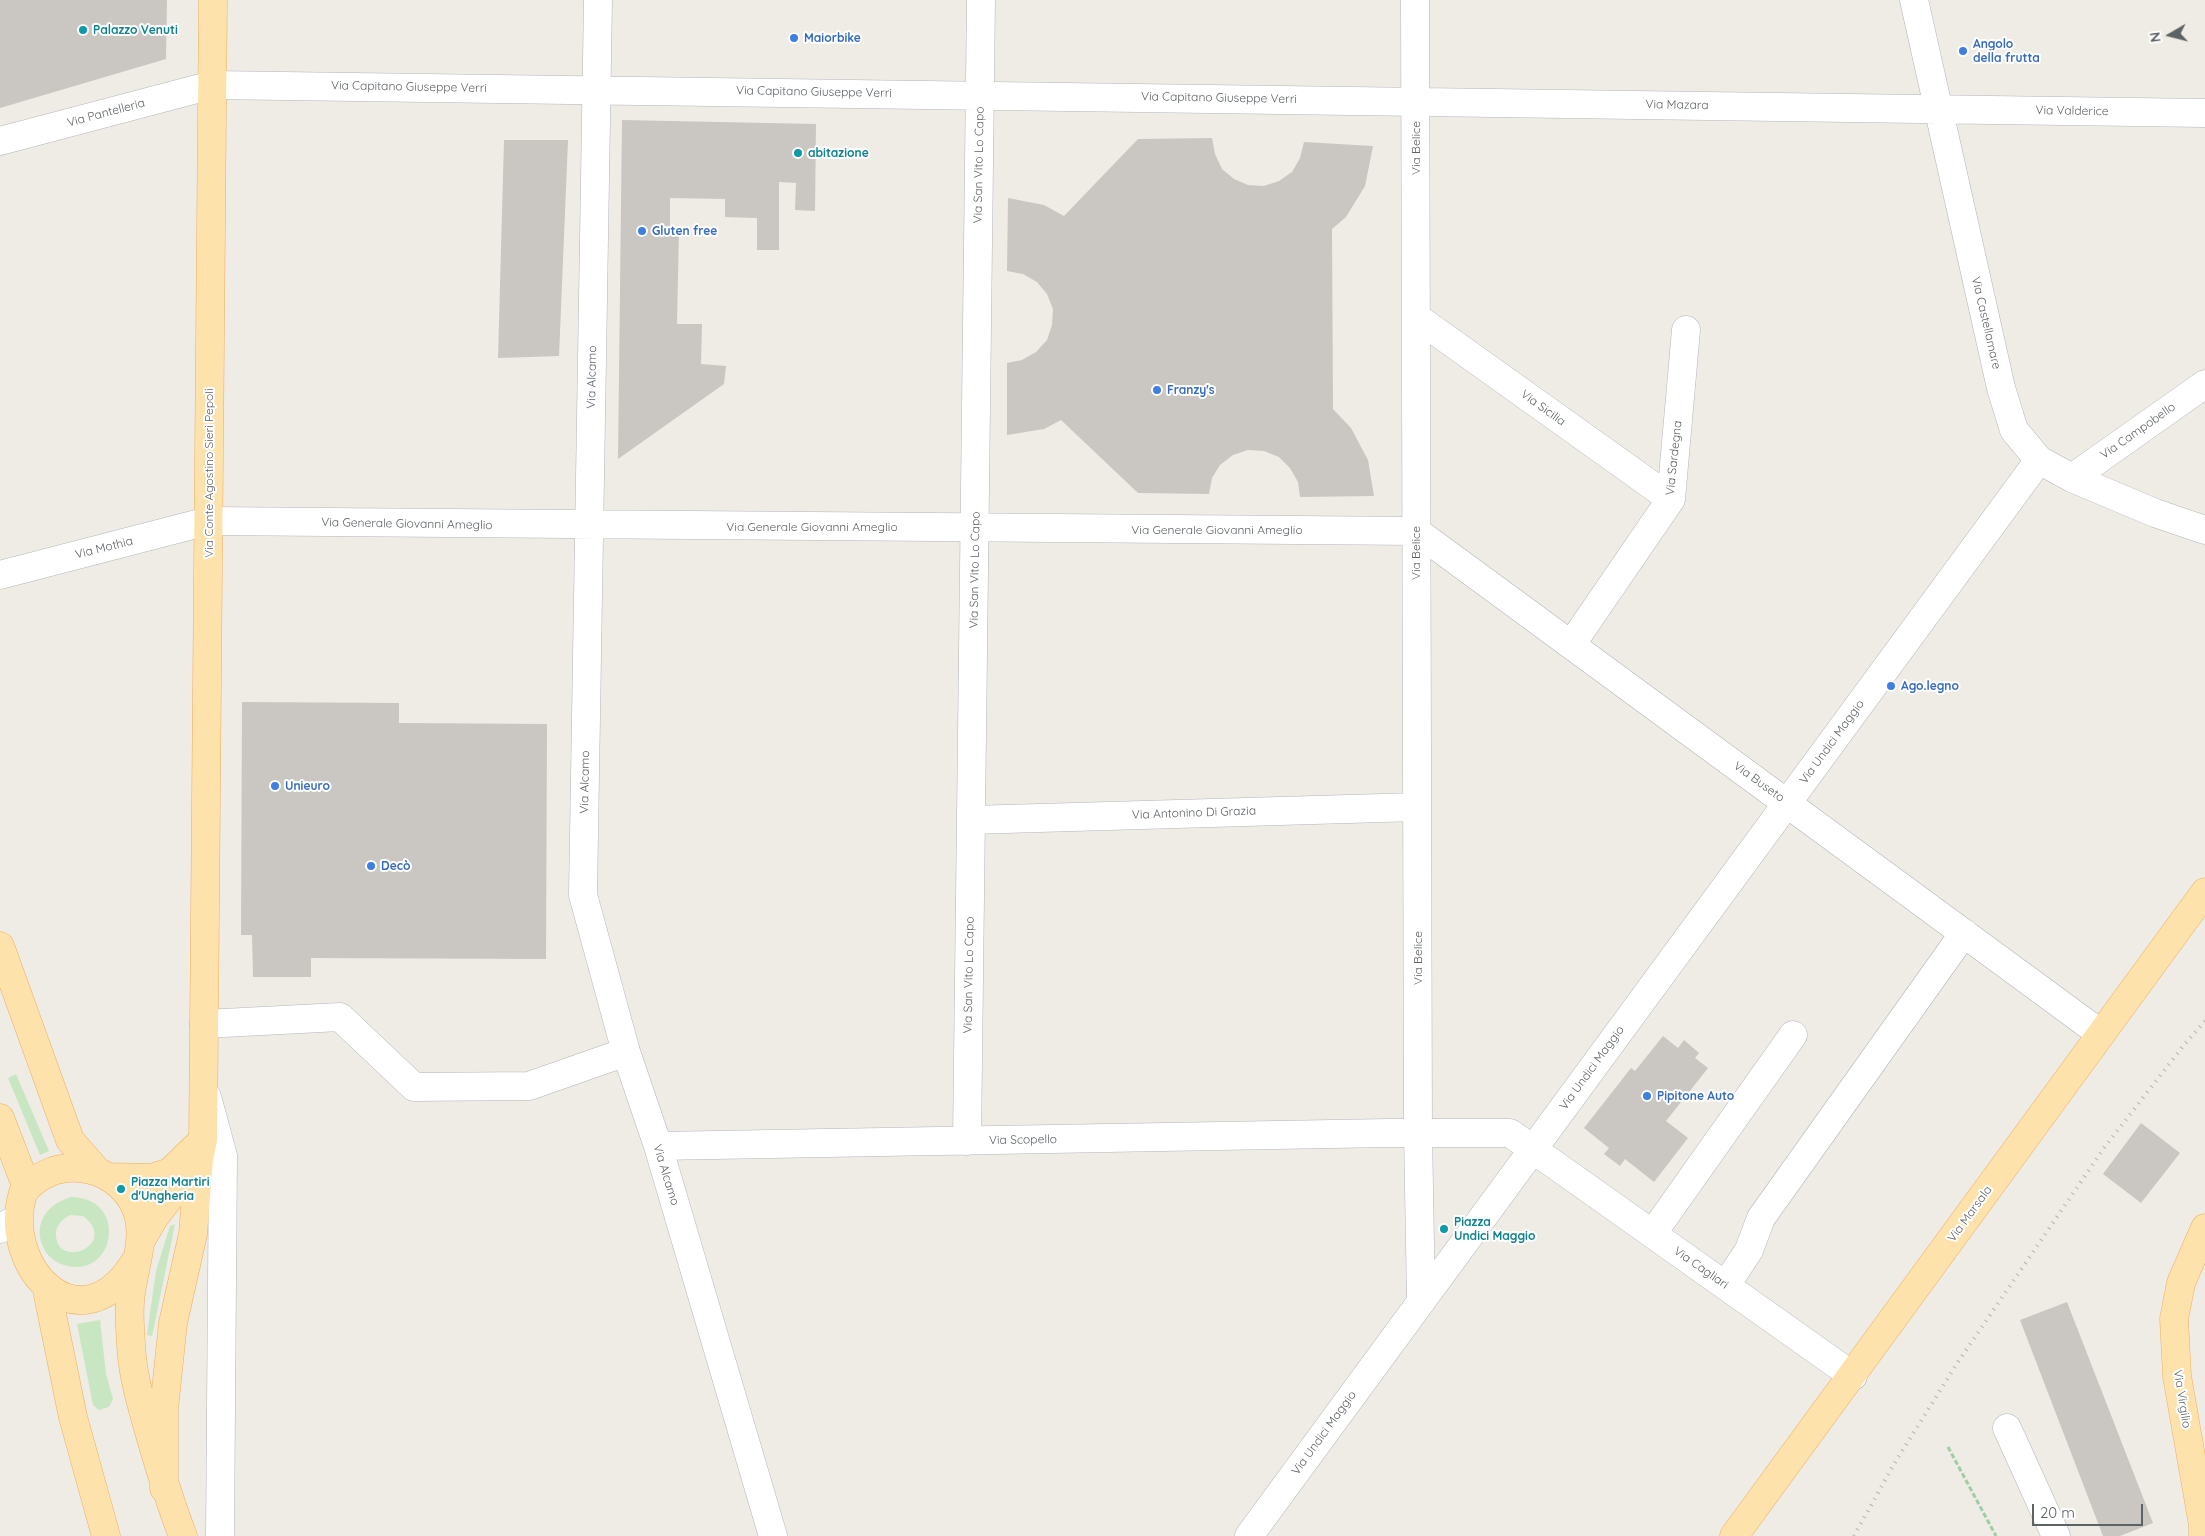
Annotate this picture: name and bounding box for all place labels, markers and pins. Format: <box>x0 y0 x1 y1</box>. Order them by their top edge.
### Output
place label: Palazzo Venuti <box>93 23 178 37</box>
marker: Palazzo Venuti <box>77 24 89 36</box>
place label: Maiorbike <box>804 31 861 45</box>
marker: Maiorbike <box>788 32 800 44</box>
place label: Angolo della frutta <box>1973 37 2040 65</box>
marker: Angolo della frutta <box>1957 45 1969 57</box>
place label: abitazione <box>808 146 869 160</box>
marker: abitazione <box>792 147 804 159</box>
place label: Gluten free <box>652 224 717 238</box>
marker: Gluten free <box>636 225 648 237</box>
place label: Franzy's <box>1167 383 1215 397</box>
marker: Franzy's <box>1151 384 1163 396</box>
place label: Ago.legno <box>1901 679 1959 693</box>
marker: Ago.legno <box>1885 680 1897 692</box>
place label: Unieuro <box>285 779 330 793</box>
marker: Unieuro <box>269 780 281 792</box>
place label: Decò <box>381 859 410 873</box>
marker: Decò <box>365 860 377 872</box>
place label: Pipitone Auto <box>1657 1089 1734 1103</box>
marker: Pipitone Auto <box>1641 1090 1653 1102</box>
place label: Piazza Martiri d'Ungheria <box>131 1175 209 1203</box>
marker: Piazza Martiri d'Ungheria <box>115 1183 127 1195</box>
place label: Piazza Undici Maggio <box>1454 1215 1535 1243</box>
marker: Piazza Undici Maggio <box>1438 1223 1450 1235</box>

